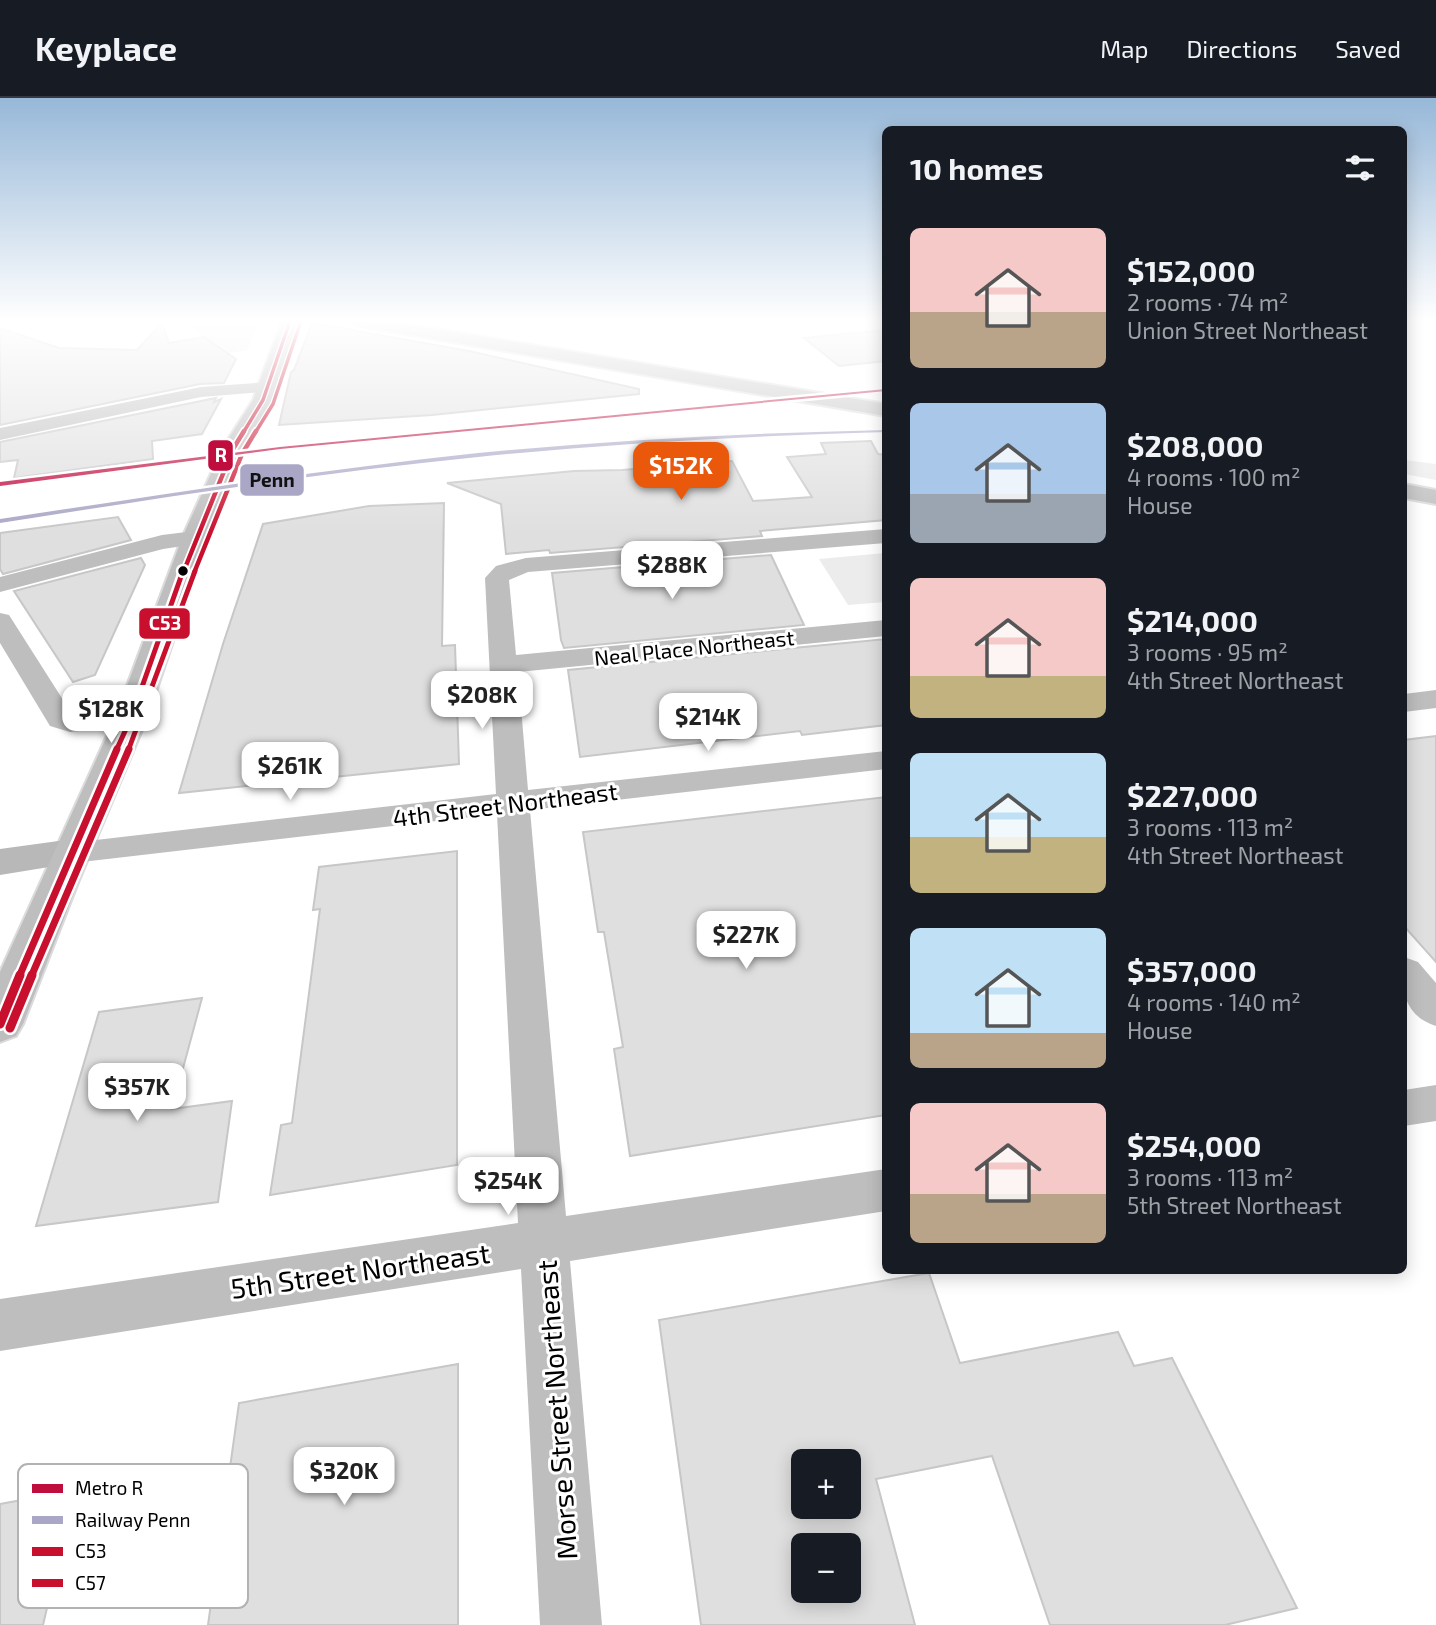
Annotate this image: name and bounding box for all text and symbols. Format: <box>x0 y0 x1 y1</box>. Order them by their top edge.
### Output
text: Keyplace <box>35 28 177 68</box>
text: Map <box>1100 34 1148 63</box>
text: Directions <box>1186 34 1297 63</box>
text: Saved <box>1335 34 1401 63</box>
icon: filters <box>1341 149 1379 187</box>
text: 10 homes <box>910 150 1043 186</box>
text: $152,000 <box>1127 252 1255 288</box>
icon: home <box>966 256 1050 340</box>
text: 2 rooms · 74 m² <box>1127 288 1288 316</box>
text: Union Street Northeast <box>1127 316 1368 344</box>
text: $208,000 <box>1127 427 1264 463</box>
icon: home <box>966 431 1050 515</box>
line badge: R <box>207 439 234 472</box>
pin: $152K <box>632 442 730 502</box>
text: R <box>215 443 227 466</box>
text: $152K <box>649 451 713 479</box>
line badge: Penn <box>239 463 305 497</box>
text: 4 rooms · 100 m² <box>1127 463 1301 491</box>
text: Penn <box>249 468 295 491</box>
text: House <box>1127 491 1193 519</box>
pin: $288K <box>623 542 721 601</box>
text: $288K <box>637 550 707 578</box>
unlabelled marker <box>176 564 190 578</box>
text: $214,000 <box>1127 602 1258 638</box>
icon: home <box>966 606 1050 690</box>
line badge: C53 <box>138 607 191 640</box>
text: C53 <box>149 611 181 634</box>
street label: Neal Place Northeast <box>593 624 795 670</box>
text: 3 rooms · 95 m² <box>1127 638 1288 666</box>
text: 4th Street Northeast <box>1127 666 1344 694</box>
pin: $208K <box>433 672 531 731</box>
text: $208K <box>447 680 517 708</box>
pin: $128K <box>62 686 160 745</box>
text: $128K <box>78 694 144 722</box>
pin: $214K <box>659 694 757 753</box>
text: $214K <box>675 702 741 730</box>
pin: $261K <box>241 742 339 802</box>
text: $261K <box>258 751 322 779</box>
street label: 4th Street Northeast <box>391 776 619 832</box>
text: $227,000 <box>1127 777 1258 813</box>
icon: home <box>966 781 1050 865</box>
text: 3 rooms · 113 m² <box>1127 813 1293 841</box>
text: 4th Street Northeast <box>1127 841 1344 869</box>
pin: $227K <box>697 912 795 971</box>
text: $227K <box>713 920 779 948</box>
text: $357,000 <box>1127 952 1257 988</box>
icon: home <box>966 956 1050 1040</box>
text: 4 rooms · 140 m² <box>1127 988 1301 1016</box>
text: House <box>1127 1016 1193 1044</box>
pin: $357K <box>88 1063 186 1123</box>
text: $357K <box>104 1072 170 1100</box>
text: $254,000 <box>1127 1127 1262 1163</box>
icon: home <box>966 1131 1050 1215</box>
pin: $254K <box>459 1158 557 1217</box>
text: 3 rooms · 113 m² <box>1127 1163 1293 1191</box>
text: $254K <box>474 1166 542 1194</box>
text: 5th Street Northeast <box>1127 1191 1342 1219</box>
street label: 5th Street Northeast <box>228 1235 492 1305</box>
street label: Morse Street Northeast <box>529 1259 583 1561</box>
pin: $320K <box>295 1448 393 1507</box>
map controls <box>791 1449 861 1603</box>
button: + <box>791 1449 861 1519</box>
text: $320K <box>310 1456 378 1484</box>
legend <box>18 1464 248 1608</box>
text: Metro R <box>75 1476 143 1499</box>
text: Railway Penn <box>75 1508 191 1531</box>
button: − <box>791 1533 861 1603</box>
text: C53 <box>75 1539 107 1562</box>
text: C57 <box>75 1571 106 1594</box>

